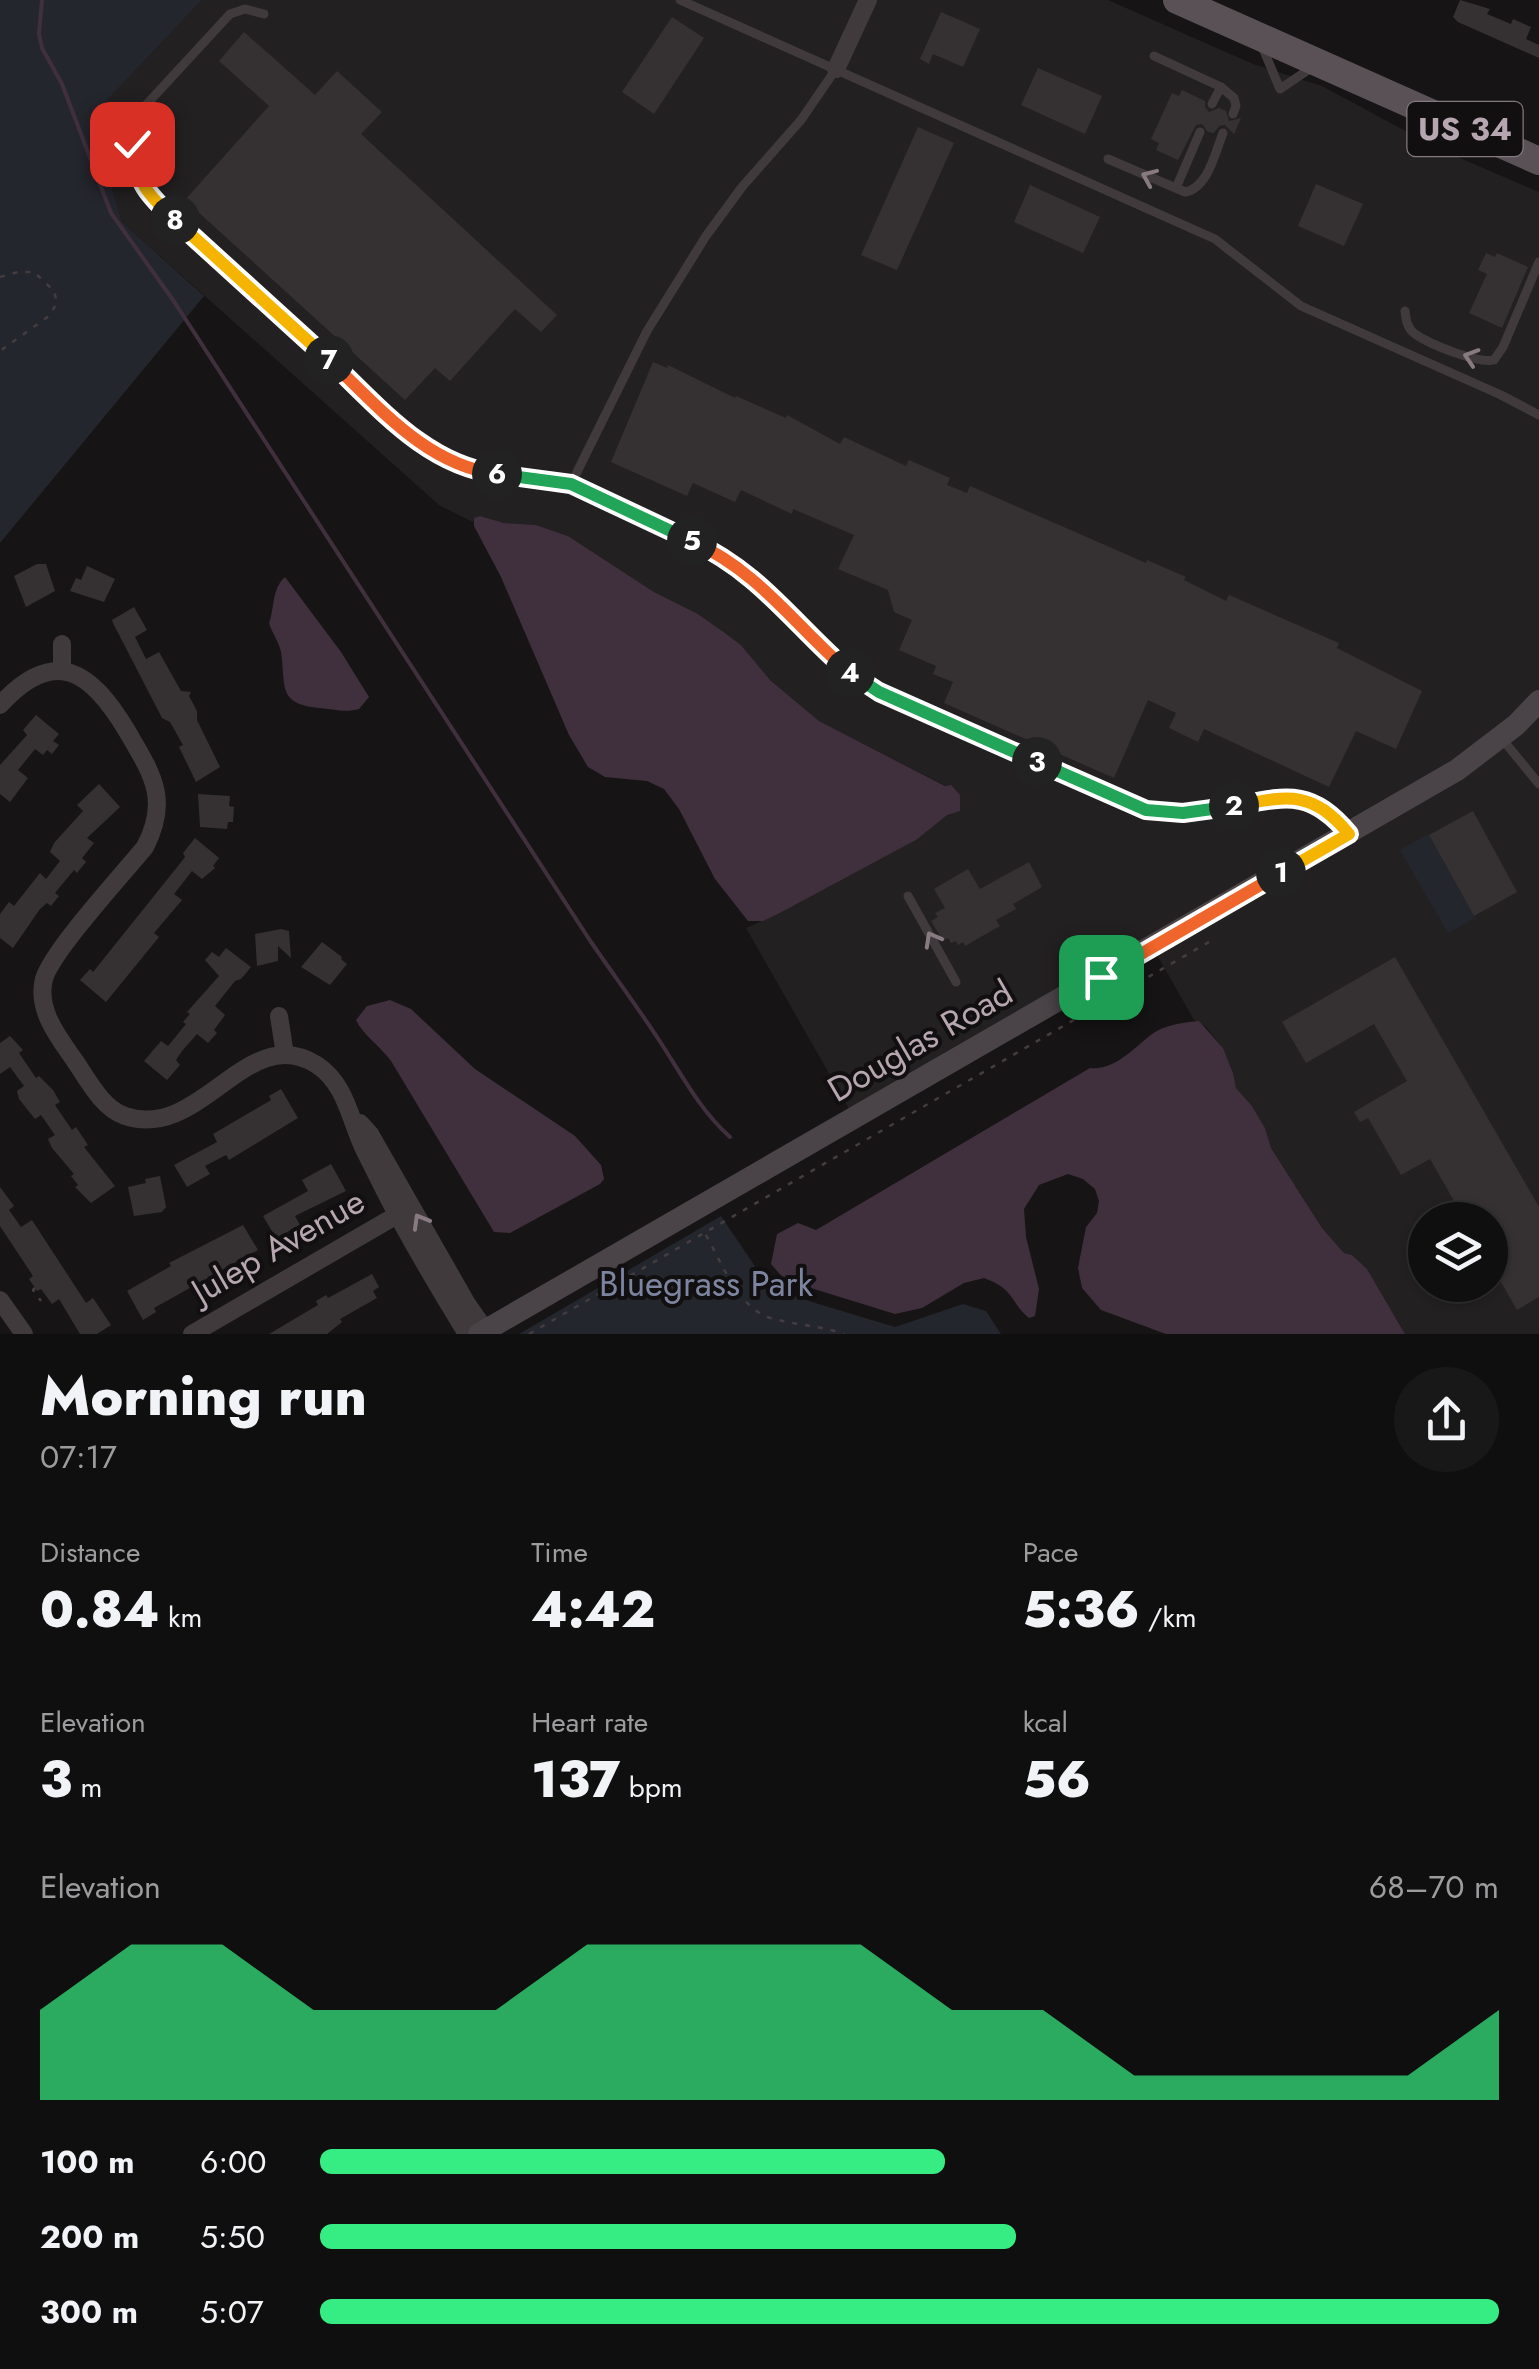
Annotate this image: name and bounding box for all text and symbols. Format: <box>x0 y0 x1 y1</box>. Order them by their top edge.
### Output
pin <box>90 102 175 187</box>
road number: US 34 <box>1408 102 1522 156</box>
icon: check <box>105 117 160 172</box>
one-way arrow <box>1141 169 1159 189</box>
pin: 8 <box>150 195 200 245</box>
text: 8 <box>166 199 184 240</box>
pin: 7 <box>304 335 354 385</box>
text: 7 <box>321 339 337 380</box>
one-way arrow <box>1464 348 1481 369</box>
pin: 6 <box>472 449 522 499</box>
text: 6 <box>488 453 506 494</box>
pin: 5 <box>667 516 717 566</box>
text: 5 <box>683 520 701 561</box>
pin: 4 <box>825 648 875 698</box>
text: 4 <box>840 652 860 693</box>
pin: 3 <box>1012 737 1062 787</box>
text: 3 <box>1028 741 1046 782</box>
pin: 2 <box>1209 781 1259 831</box>
text: 2 <box>1225 785 1243 826</box>
pin: 1 <box>1256 848 1306 898</box>
text: 1 <box>1274 852 1288 893</box>
one-way arrow <box>924 932 944 950</box>
pin <box>1059 935 1144 1020</box>
icon: arrive <box>1074 950 1129 1005</box>
street label: Douglas Road <box>818 968 1022 1114</box>
street label: Julep Avenue <box>179 1176 374 1318</box>
map controls <box>1408 1202 1508 1302</box>
button: layers <box>1408 1202 1508 1302</box>
one-way arrow <box>412 1213 432 1231</box>
park label: Bluegrass Park <box>599 1259 814 1309</box>
text: Morning run <box>40 1356 367 1436</box>
button: share <box>1394 1367 1499 1472</box>
text: 07:17 <box>40 1434 117 1480</box>
text: Distance <box>40 1532 140 1573</box>
text: Time <box>531 1532 588 1573</box>
text: Pace <box>1023 1532 1078 1573</box>
text: 0.84 <box>40 1573 160 1646</box>
text: 4:42 <box>531 1573 655 1646</box>
text: 5:36 <box>1023 1573 1140 1646</box>
text: km <box>160 1597 202 1638</box>
text: /km <box>1140 1597 1197 1638</box>
text: Elevation <box>40 1702 146 1743</box>
text: Heart rate <box>531 1702 648 1743</box>
text: kcal <box>1023 1702 1068 1743</box>
text: 3 <box>40 1743 72 1816</box>
text: 137 <box>531 1743 620 1816</box>
text: 56 <box>1023 1743 1091 1816</box>
text: m <box>72 1767 102 1808</box>
text: bpm <box>620 1767 683 1808</box>
text: Elevation <box>40 1864 161 1910</box>
text: 68–70 m <box>1369 1864 1499 1910</box>
text: 100 m <box>40 2139 135 2185</box>
text: 6:00 <box>200 2139 266 2185</box>
text: 200 m <box>40 2214 139 2260</box>
text: 5:50 <box>200 2214 265 2260</box>
text: 300 m <box>40 2289 138 2335</box>
text: 5:07 <box>200 2289 264 2335</box>

